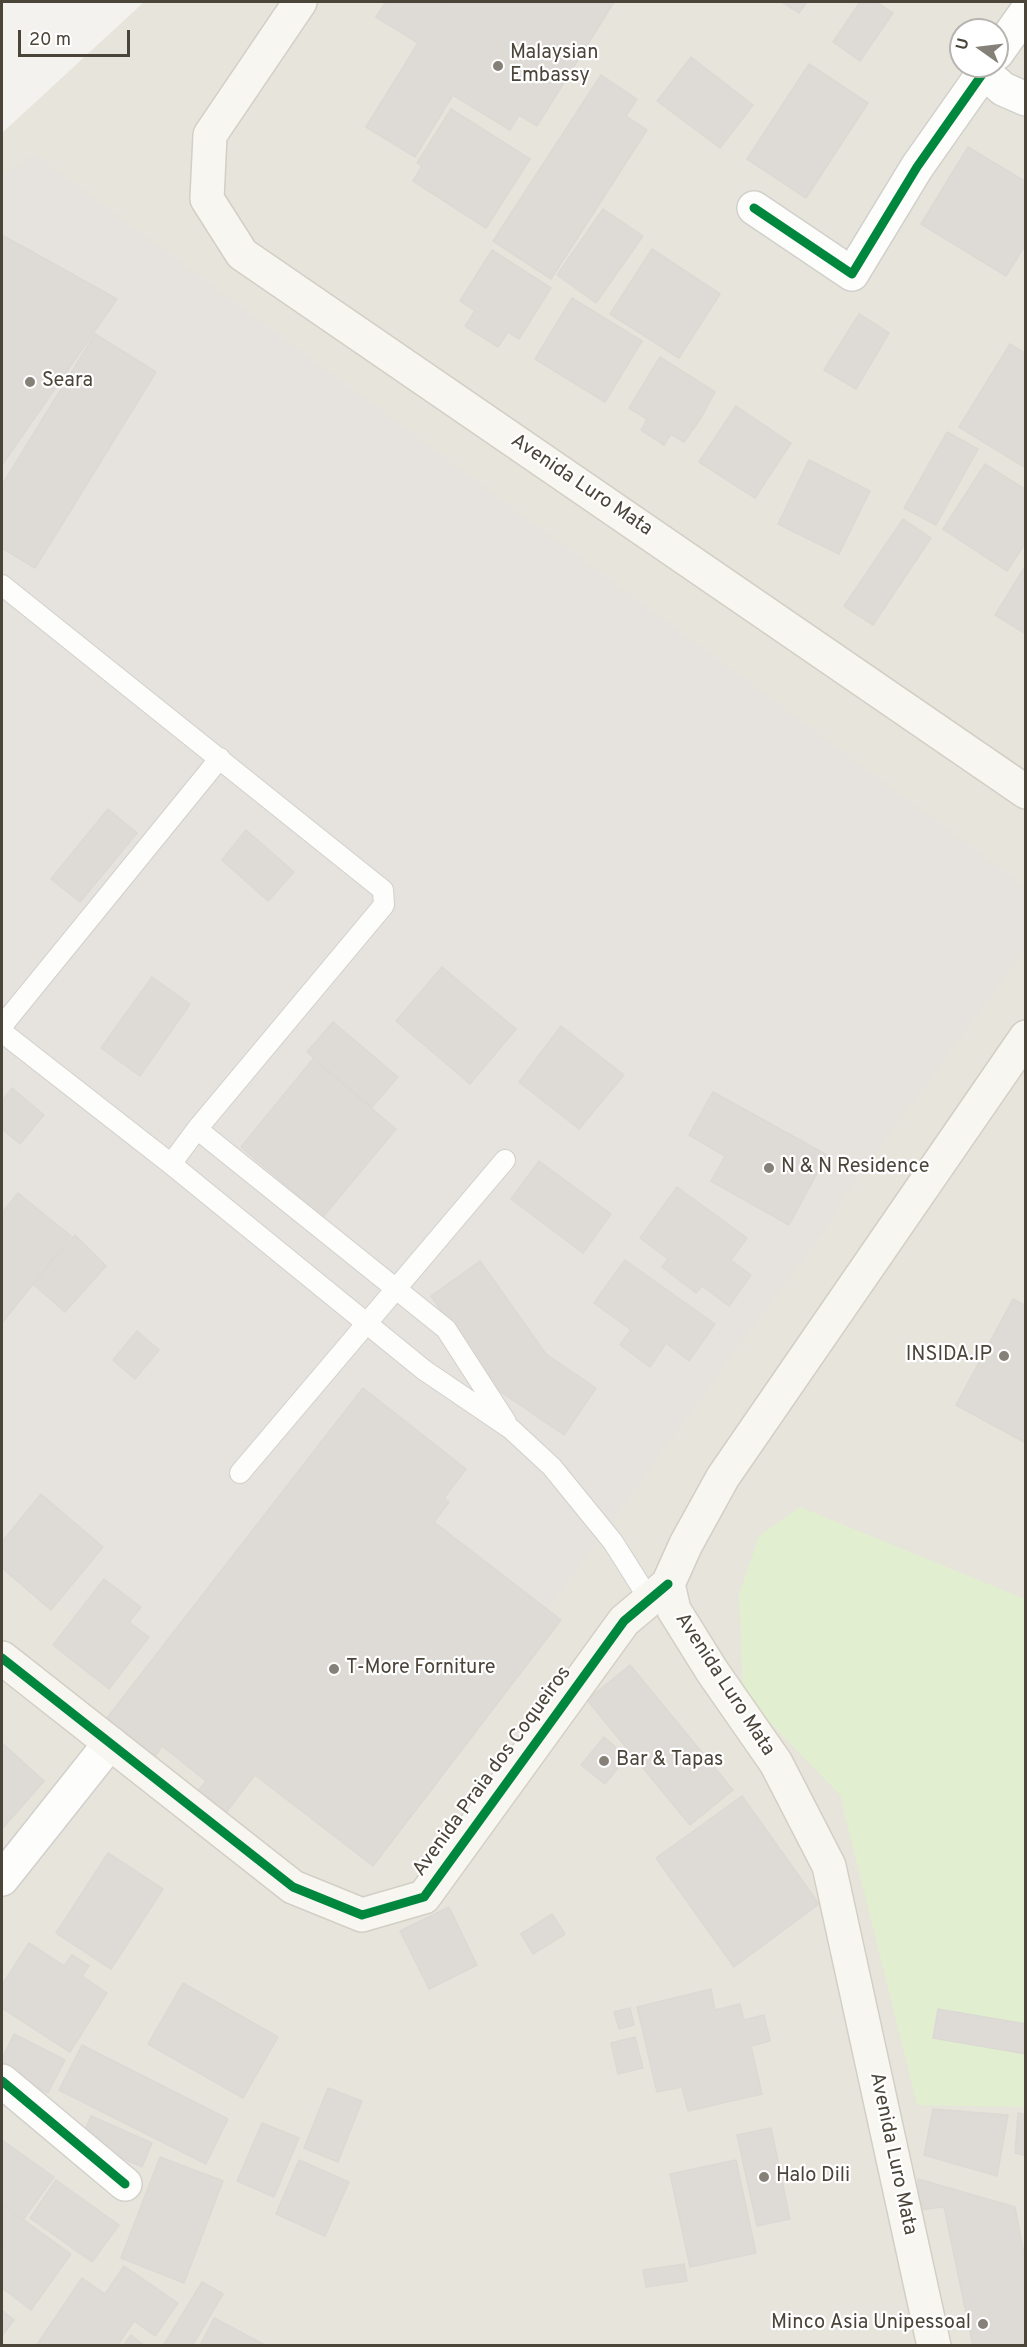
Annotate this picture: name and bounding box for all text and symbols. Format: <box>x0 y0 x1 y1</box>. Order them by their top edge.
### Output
scale bar <box>21 18 134 56</box>
north arrow <box>949 18 1009 78</box>
text: 20 m <box>29 29 71 52</box>
text: U <box>952 36 975 52</box>
place label: Malaysian Embassy <box>510 42 598 89</box>
marker: Malaysian Embassy <box>491 59 505 73</box>
place label: Seara <box>42 370 93 394</box>
marker: Seara <box>23 375 37 389</box>
street label: Avenida Luro Mata <box>506 430 656 542</box>
place label: N & N Residence <box>781 1156 929 1180</box>
marker: N & N Residence <box>762 1161 776 1175</box>
place label: INSIDA.IP <box>906 1344 992 1368</box>
marker: INSIDA.IP <box>997 1349 1011 1363</box>
street label: Avenida Luro Mata <box>669 1609 779 1761</box>
place label: T-More Forniture <box>346 1657 496 1681</box>
marker: T-More Forniture <box>327 1662 341 1676</box>
street label: Avenida Praia dos Coqueiros <box>409 1662 577 1882</box>
place label: Bar & Tapas <box>616 1749 723 1773</box>
marker: Bar & Tapas <box>597 1754 611 1768</box>
street label: Avenida Luro Mata <box>863 2070 921 2238</box>
place label: Halo Dili <box>776 2165 850 2189</box>
marker: Halo Dili <box>757 2170 771 2184</box>
place label: Minco Asia Unipessoal <box>771 2312 971 2336</box>
marker: Minco Asia Unipessoal <box>976 2317 990 2331</box>

